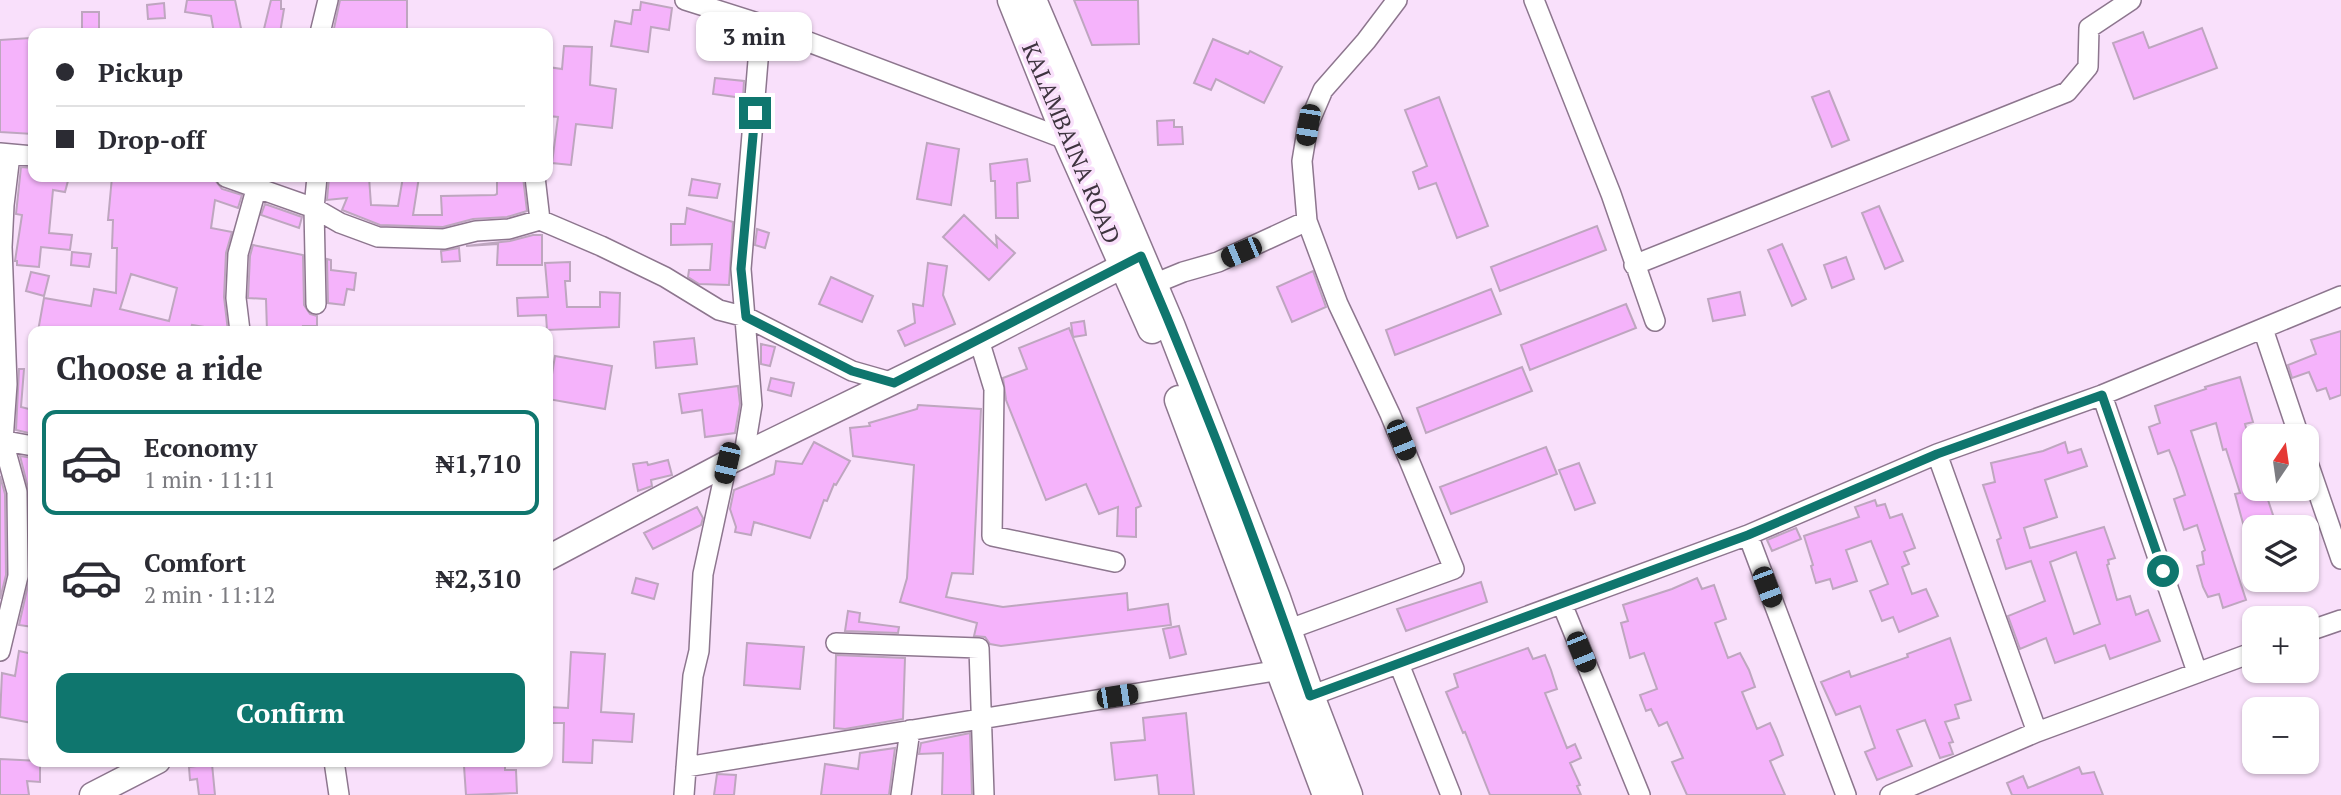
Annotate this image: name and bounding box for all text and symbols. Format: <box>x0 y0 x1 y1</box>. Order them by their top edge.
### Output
callout: 3 min <box>697 11 813 60</box>
text: 3 min <box>723 21 785 52</box>
street label: KALAMBAINA ROAD <box>1015 37 1128 248</box>
text: Pickup <box>98 55 183 89</box>
route end <box>739 97 771 129</box>
car <box>1295 103 1322 147</box>
text: Drop-off <box>98 122 205 156</box>
car <box>1218 234 1265 270</box>
text: Choose a ride <box>56 347 263 389</box>
car <box>1384 417 1419 463</box>
north arrow <box>2242 424 2319 500</box>
map controls <box>2242 424 2319 774</box>
text: Economy <box>144 430 257 464</box>
icon: car <box>60 431 123 494</box>
car <box>713 440 742 486</box>
text: ₦1,710 <box>436 446 521 480</box>
text: 1 min · 11:11 <box>144 464 276 495</box>
button: layers <box>2242 515 2319 592</box>
text: Comfort <box>144 545 246 579</box>
icon: car <box>60 546 123 609</box>
route start <box>2147 555 2179 587</box>
text: ₦2,310 <box>436 561 521 595</box>
car <box>1750 564 1785 610</box>
text: 2 min · 11:12 <box>144 579 276 610</box>
button: + <box>2242 606 2319 683</box>
car <box>1564 629 1599 675</box>
button: Confirm <box>56 673 525 753</box>
car <box>1095 682 1140 710</box>
button: − <box>2242 697 2319 774</box>

